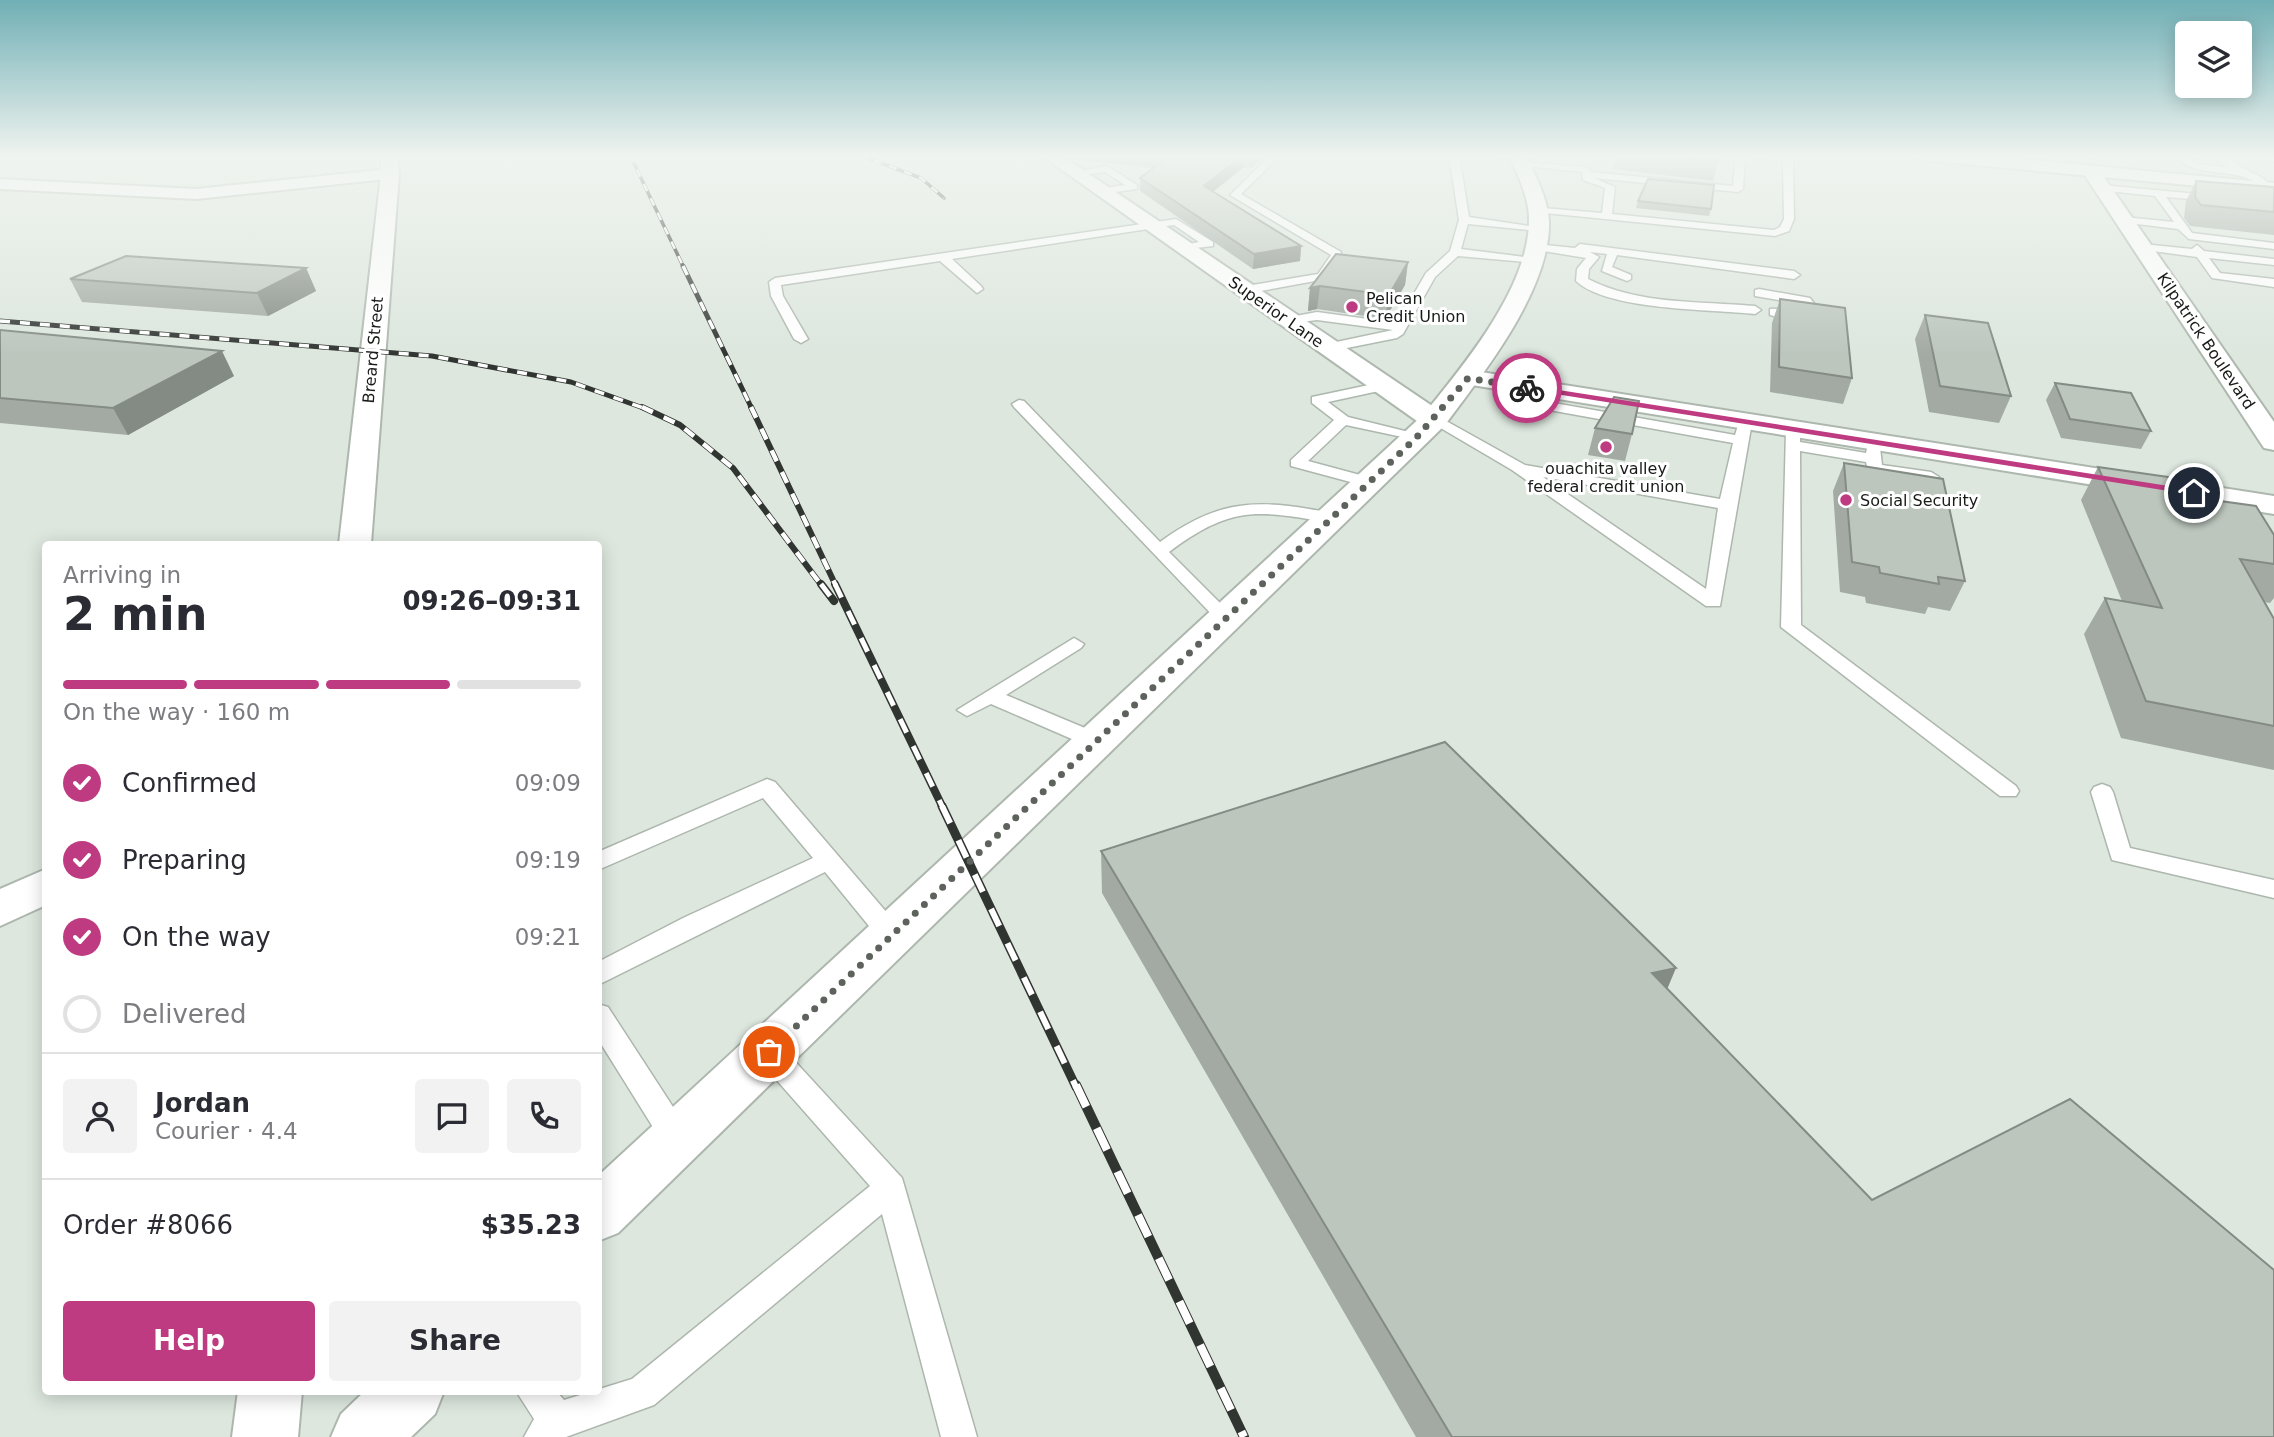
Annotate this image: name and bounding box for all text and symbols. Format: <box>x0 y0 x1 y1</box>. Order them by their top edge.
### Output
map controls <box>2175 21 2252 98</box>
button: layers <box>2175 21 2252 98</box>
street label: Kilpatrick Boulevard <box>2153 269 2259 413</box>
street label: Superior Lane <box>1225 272 1327 352</box>
place label: Pelican Credit Union <box>1366 289 1465 326</box>
street label: Breard Street <box>359 296 387 404</box>
marker: Pelican Credit Union <box>1344 299 1360 315</box>
courier <box>1492 353 1562 423</box>
icon: bike <box>1508 369 1546 407</box>
marker: ouachita valley federal credit union <box>1598 439 1614 455</box>
place label: ouachita valley federal credit union <box>1528 459 1684 496</box>
pin <box>2164 463 2224 523</box>
icon: home <box>2175 474 2213 512</box>
place label: Social Security <box>1860 491 1978 510</box>
marker: Social Security <box>1838 492 1854 508</box>
text: Arriving in <box>63 562 181 588</box>
text: 09:26–09:31 <box>402 586 581 616</box>
text: 2 min <box>63 587 207 641</box>
text: On the way · 160 m <box>63 699 290 725</box>
icon: check <box>63 764 101 802</box>
text: Confirmed <box>122 768 257 798</box>
text: 09:09 <box>515 770 581 796</box>
icon: check <box>63 841 101 879</box>
text: Preparing <box>122 845 247 875</box>
text: 09:19 <box>515 847 581 873</box>
icon: check <box>63 918 101 956</box>
text: On the way <box>122 922 271 952</box>
text: 09:21 <box>515 924 581 950</box>
text: Delivered <box>122 999 246 1029</box>
pin <box>739 1022 799 1082</box>
icon: bag <box>750 1033 788 1071</box>
button: person <box>63 1079 137 1153</box>
button: chat <box>415 1079 489 1153</box>
button: phone <box>507 1079 581 1153</box>
text: Jordan <box>155 1088 250 1118</box>
text: Courier · 4.4 <box>155 1118 298 1144</box>
text: Order #8066 <box>63 1210 233 1240</box>
text: $35.23 <box>481 1210 581 1240</box>
button: Help <box>63 1301 315 1381</box>
button: Share <box>329 1301 581 1381</box>

